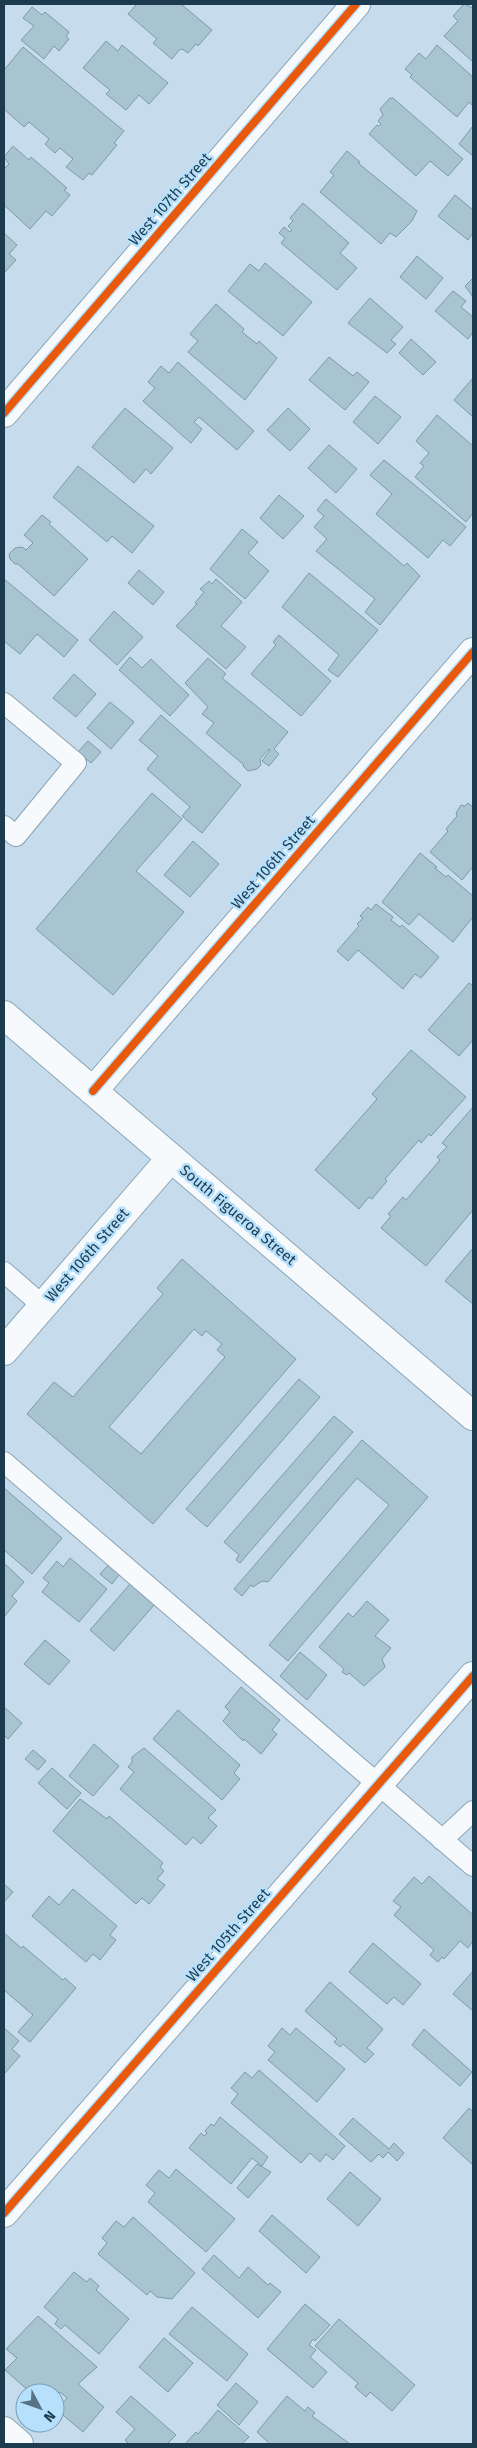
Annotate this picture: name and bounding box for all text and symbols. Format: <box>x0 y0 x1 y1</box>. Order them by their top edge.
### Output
street label: West 107th Street <box>125 149 216 249</box>
street label: West 106th Street <box>227 811 319 913</box>
street label: South Figueroa Street <box>176 1161 300 1269</box>
street label: West 106th Street <box>41 1204 133 1306</box>
street label: West 105th Street <box>183 1884 274 1985</box>
north arrow <box>15 2383 65 2433</box>
text: N <box>40 2407 59 2425</box>

